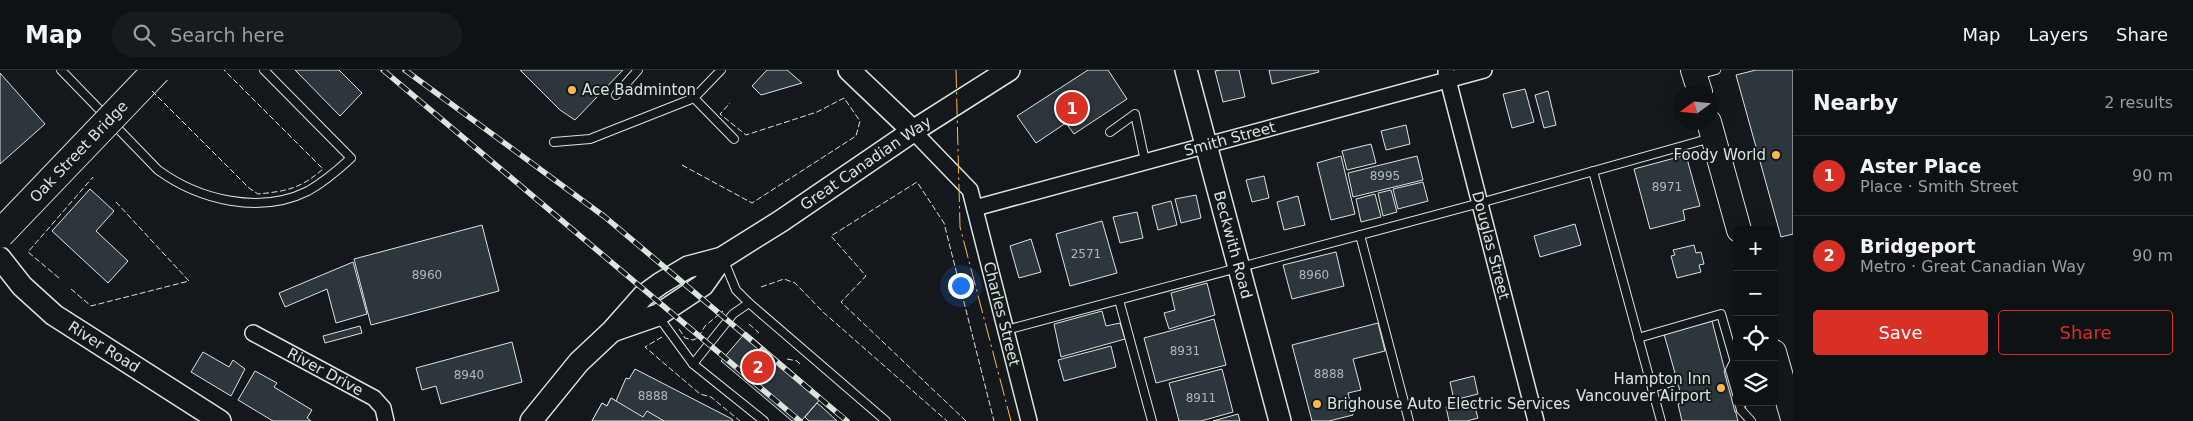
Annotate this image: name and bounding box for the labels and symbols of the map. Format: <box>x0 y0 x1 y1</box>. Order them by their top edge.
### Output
place label: Ace Badminton <box>582 81 696 99</box>
marker: Ace Badminton <box>566 84 578 96</box>
north arrow <box>1673 85 1718 130</box>
pin: 1 <box>1056 89 1088 127</box>
street label: Oak Street Bridge <box>26 97 132 206</box>
street label: Great Canadian Way <box>797 113 935 214</box>
street label: Smith Street <box>1182 118 1278 160</box>
place label: Foody World <box>1673 146 1766 164</box>
marker: Foody World <box>1770 149 1782 161</box>
house number: 8995 <box>1370 169 1400 183</box>
house number: 8971 <box>1652 180 1682 194</box>
street label: Beckwith Road <box>1210 189 1256 301</box>
street label: Douglas Street <box>1468 189 1513 302</box>
house number: 2571 <box>1071 247 1101 261</box>
street label: Charles Street <box>980 260 1024 368</box>
house number: 8960 <box>412 268 442 282</box>
house number: 8960 <box>1299 268 1329 282</box>
your location <box>948 273 974 299</box>
street label: River Road <box>65 317 143 376</box>
street label: River Drive <box>284 344 366 400</box>
house number: 8931 <box>1170 344 1200 358</box>
pin: 2 <box>742 348 774 386</box>
house number: 8888 <box>1314 367 1344 381</box>
house number: 8940 <box>454 368 484 382</box>
place label: Hampton Inn Vancouver Airport <box>1576 370 1711 405</box>
marker: Hampton Inn Vancouver Airport <box>1715 382 1727 394</box>
house number: 8888 <box>638 389 668 403</box>
house number: 8911 <box>1186 391 1216 405</box>
place label: Brighouse Auto Electric Services <box>1327 395 1571 413</box>
marker: Brighouse Auto Electric Services <box>1311 398 1323 410</box>

